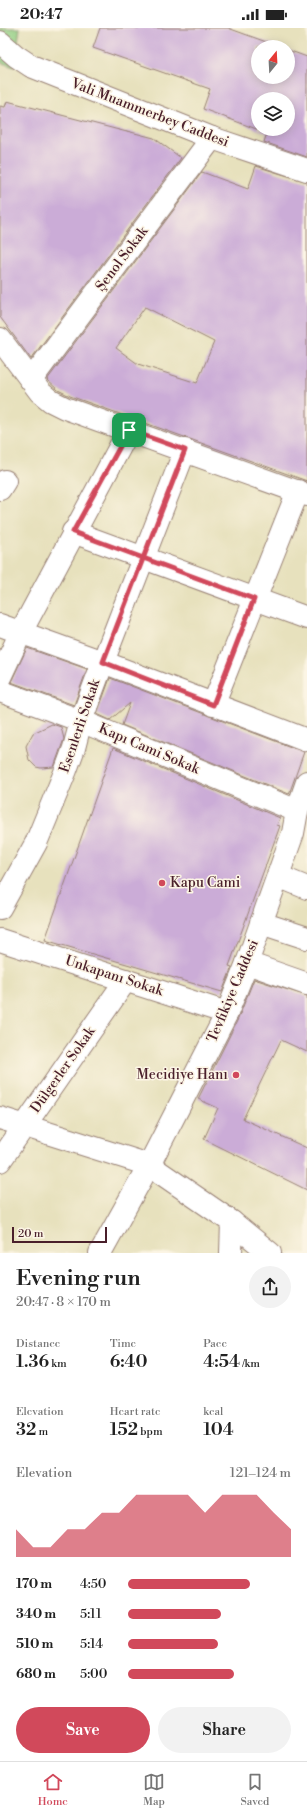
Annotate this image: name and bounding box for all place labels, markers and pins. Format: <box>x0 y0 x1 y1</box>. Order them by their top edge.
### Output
pin <box>112 413 146 447</box>
place label: Kapu Cami <box>170 874 241 892</box>
marker: Kapu Cami <box>157 878 167 888</box>
place label: Mecidiye Hanı <box>136 1066 228 1084</box>
marker: Mecidiye Hanı <box>231 1070 241 1080</box>

